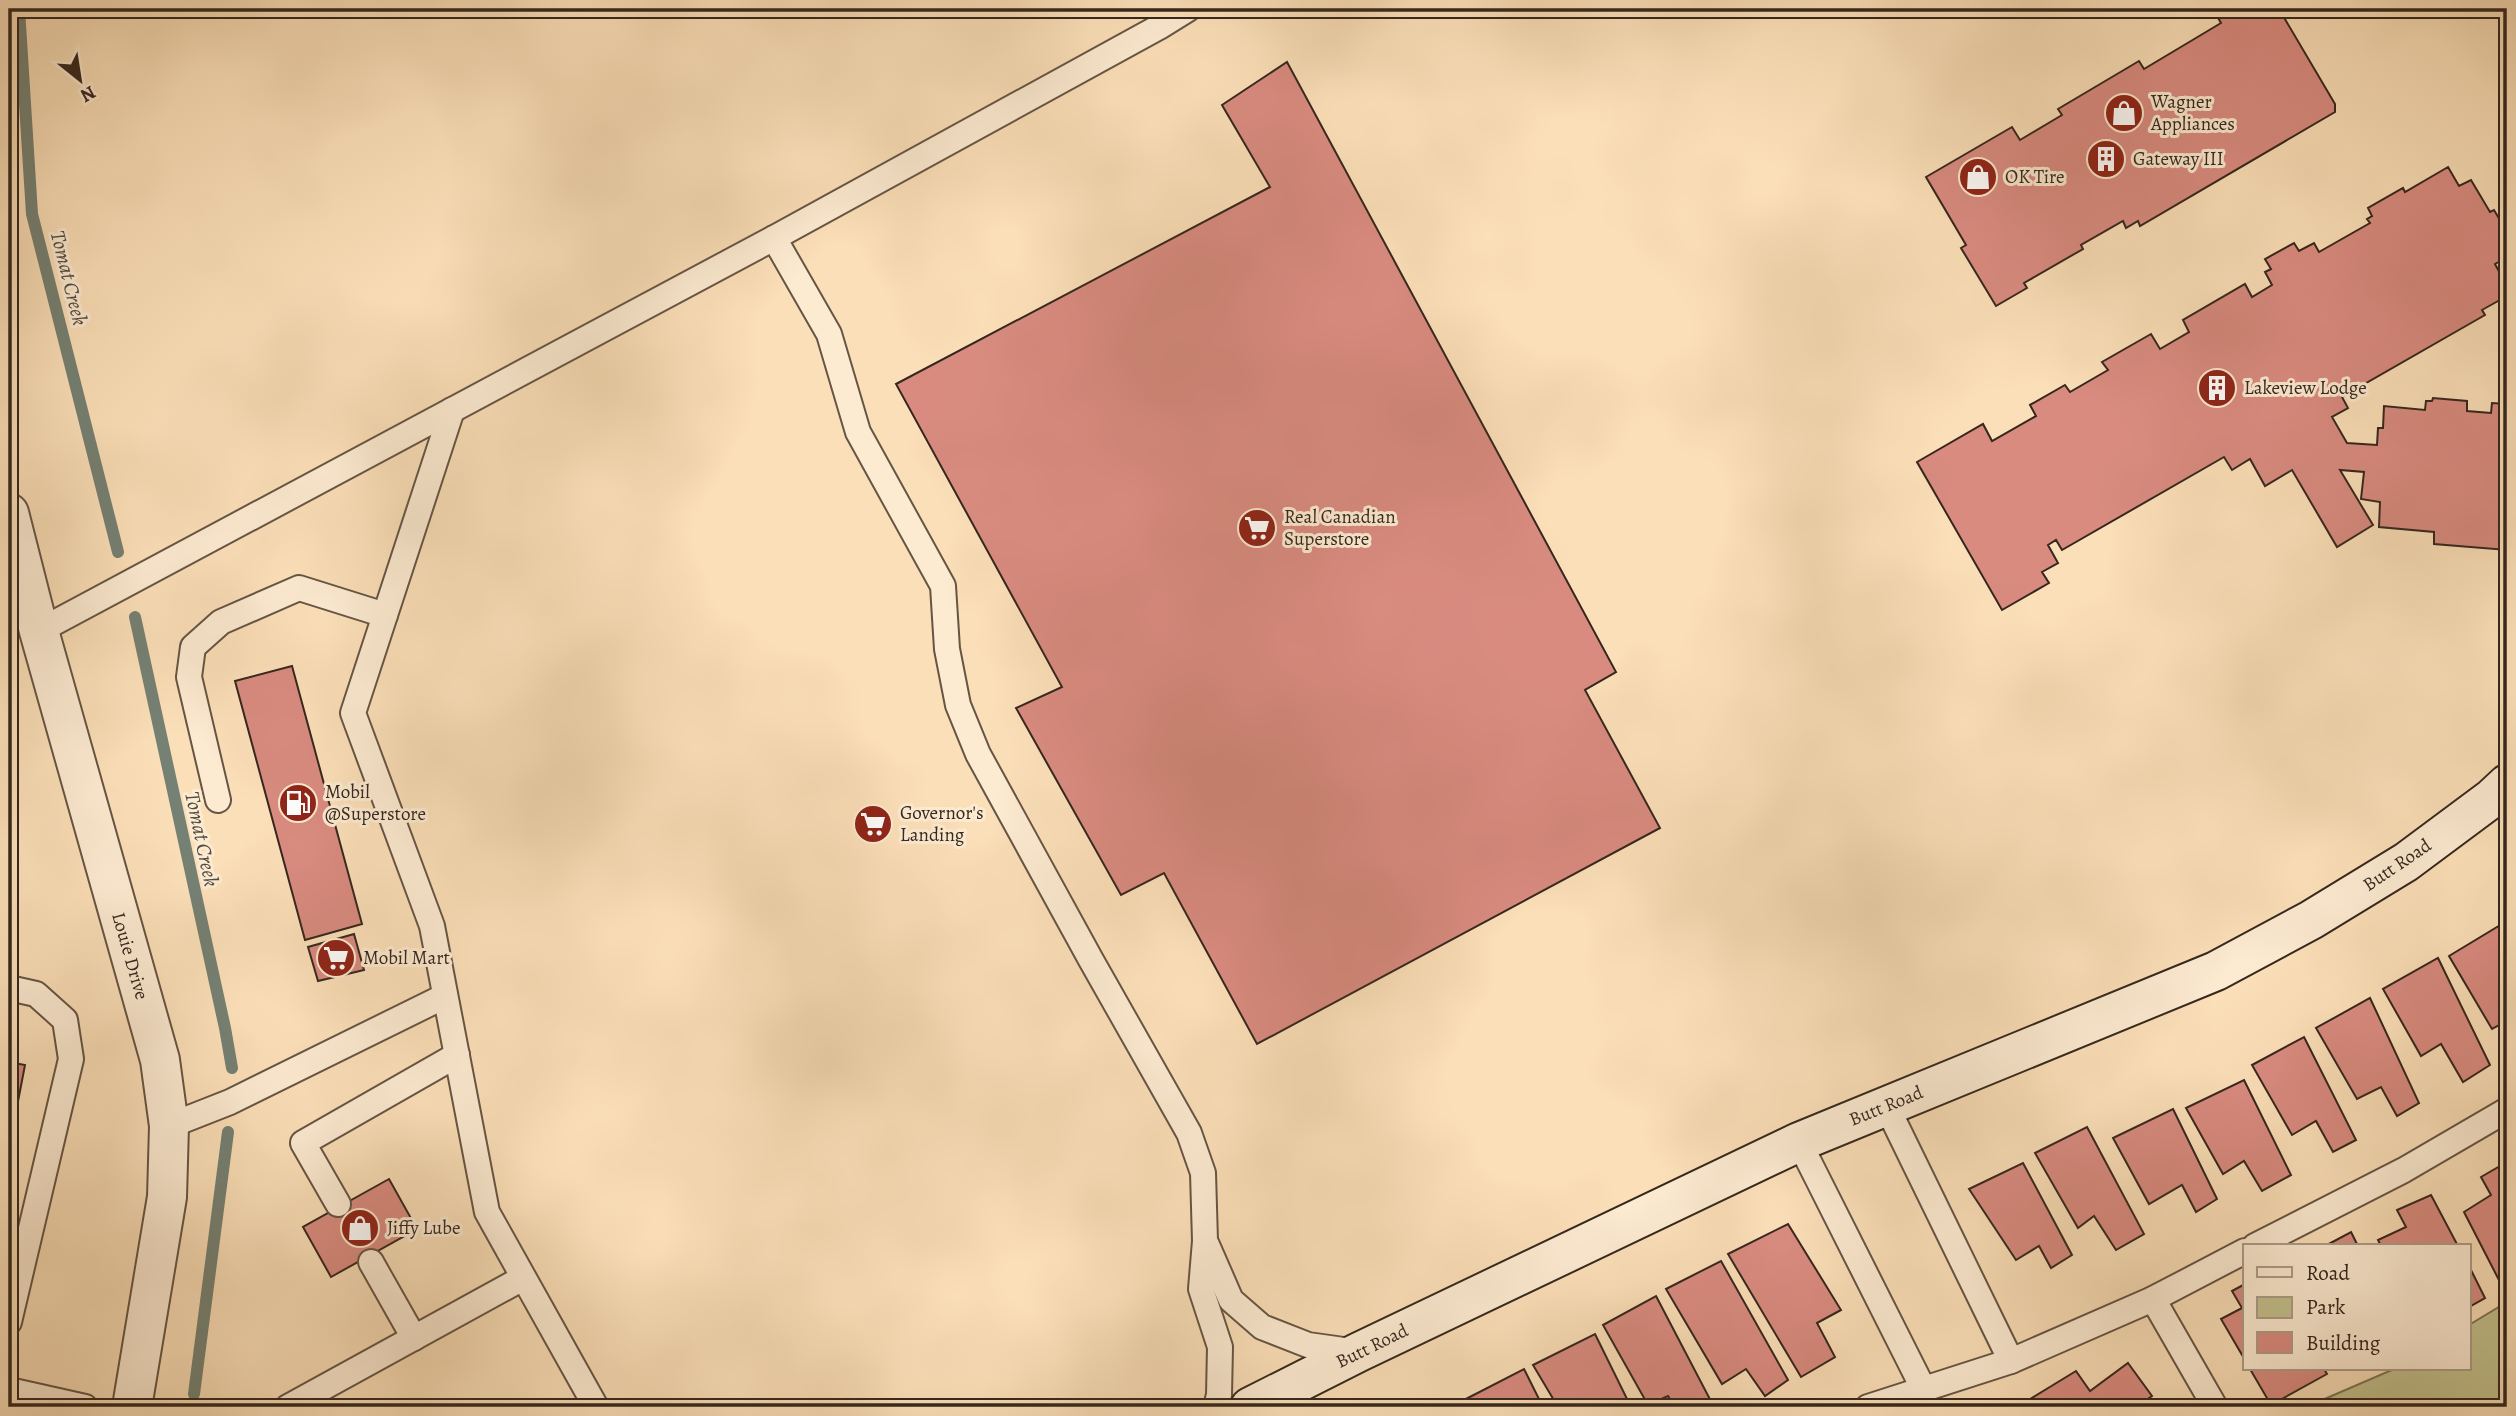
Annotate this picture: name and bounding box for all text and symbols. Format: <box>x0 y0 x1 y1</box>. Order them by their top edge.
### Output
north arrow <box>46 46 116 116</box>
text: N <box>75 79 100 109</box>
place label: Wagner Appliances <box>2150 89 2235 137</box>
shop icon: Wagner Appliances <box>2103 92 2145 134</box>
building icon: Gateway III <box>2085 138 2127 180</box>
place label: Gateway III <box>2133 146 2224 172</box>
shop icon: OK Tire <box>1957 156 1999 198</box>
place label: OK Tire <box>2005 164 2065 190</box>
water label: Tomat Creek <box>44 228 94 328</box>
building icon: Lakeview Lodge <box>2196 367 2238 409</box>
place label: Lakeview Lodge <box>2244 375 2367 401</box>
place label: Real Canadian Superstore <box>1284 504 1396 552</box>
supermarket icon: Real Canadian Superstore <box>1236 507 1278 549</box>
place label: Mobil @Superstore <box>325 779 426 827</box>
fuel station icon: Mobil @Superstore <box>277 782 319 824</box>
water label: Tomat Creek <box>178 789 226 889</box>
place label: Governor's Landing <box>900 800 984 848</box>
supermarket icon: Governor's Landing <box>852 803 894 845</box>
street label: Butt Road <box>2358 832 2437 897</box>
street label: Louie Drive <box>105 909 155 1003</box>
supermarket icon: Mobil Mart <box>315 937 357 979</box>
place label: Mobil Mart <box>363 945 450 971</box>
street label: Butt Road <box>1845 1079 1928 1133</box>
shop icon: Jiffy Lube <box>339 1207 381 1249</box>
place label: Jiffy Lube <box>387 1215 460 1241</box>
legend <box>2243 1244 2470 1370</box>
text: Road <box>2306 1259 2350 1287</box>
text: Park <box>2306 1293 2346 1321</box>
street label: Butt Road <box>1331 1317 1413 1375</box>
text: Building <box>2306 1329 2381 1357</box>

